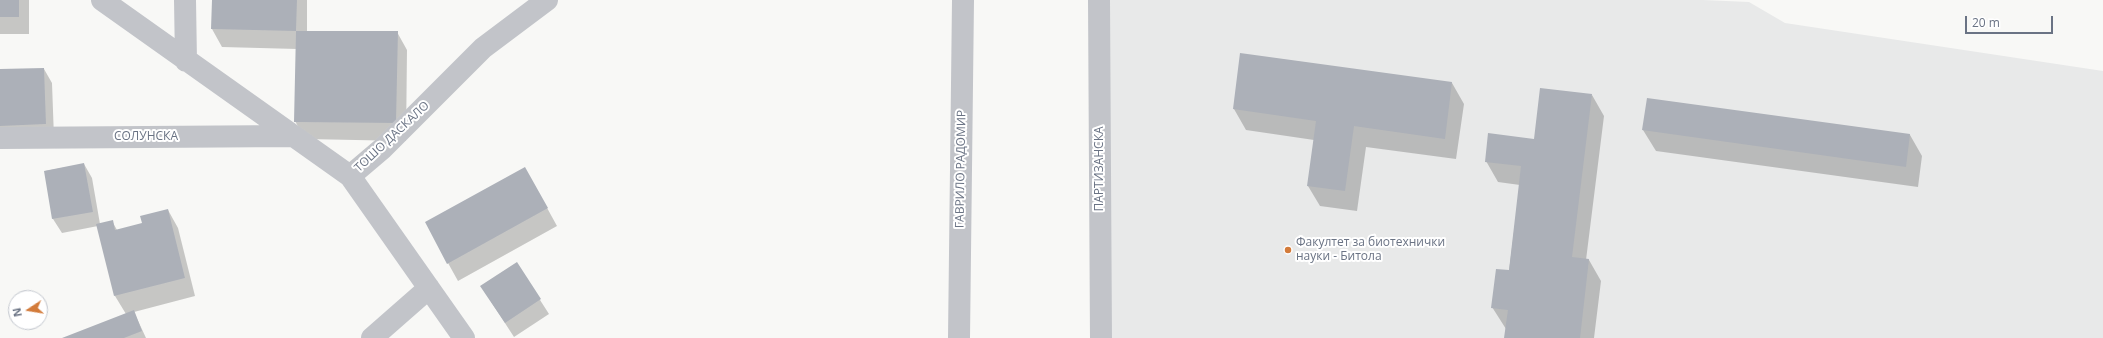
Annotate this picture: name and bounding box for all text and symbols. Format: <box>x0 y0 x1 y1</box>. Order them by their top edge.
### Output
scale bar <box>1967 8 2055 34</box>
text: 20 m <box>1972 14 2000 31</box>
street label: ТОШО ДАСКАЛО <box>352 99 432 175</box>
street label: ГАВРИЛО РАДОМИР <box>953 110 969 228</box>
street label: ПАРТИЗАНСКА <box>1093 126 1107 212</box>
street label: СОЛУНСКА <box>114 130 178 144</box>
place label: Факултет за биотехнички науки - Битола <box>1296 236 1445 264</box>
marker: Факултет за биотехнички науки - Битола <box>1283 245 1293 255</box>
north arrow <box>8 290 48 330</box>
text: N <box>8 306 25 318</box>

